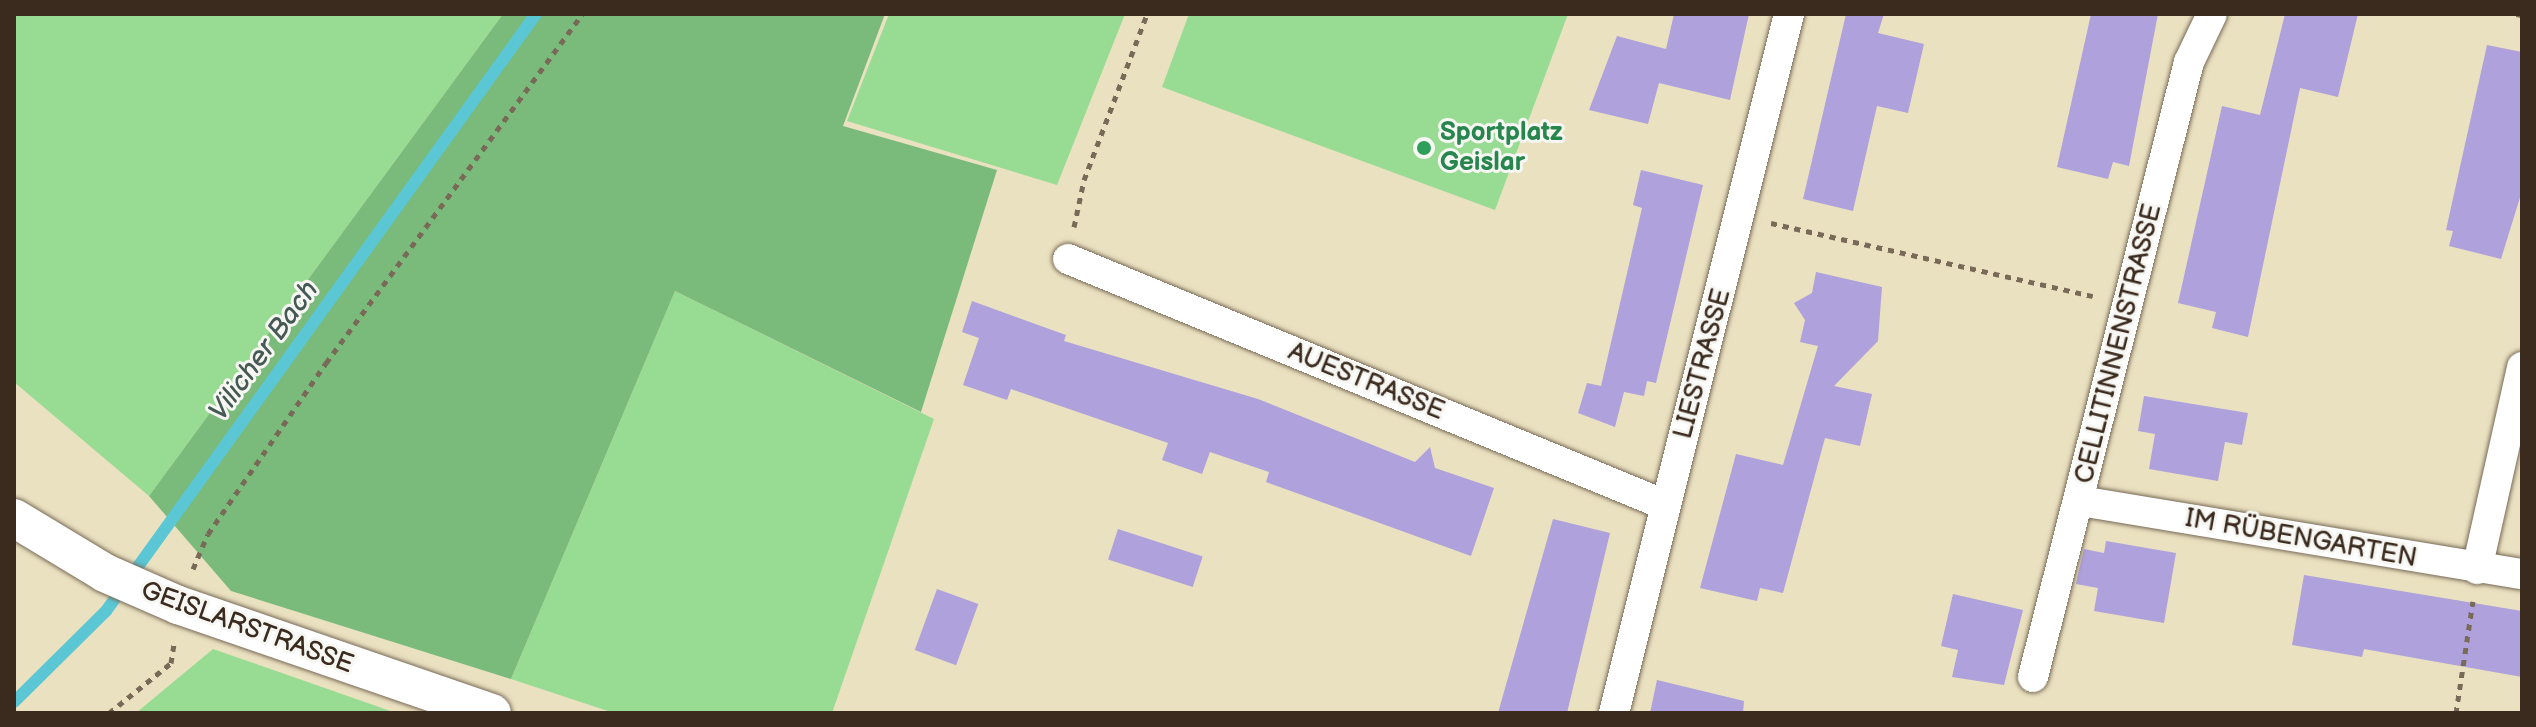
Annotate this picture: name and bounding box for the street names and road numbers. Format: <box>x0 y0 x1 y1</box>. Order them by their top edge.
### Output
street label: CELLITINNENSTRASSE <box>2069 201 2169 487</box>
street label: LIESTRASSE <box>1668 286 1738 442</box>
street label: AUESTRASSE <box>1284 337 1448 427</box>
street label: IM RÜBENGARTEN <box>2183 503 2419 575</box>
street label: GEISLARSTRASSE <box>137 575 357 681</box>

